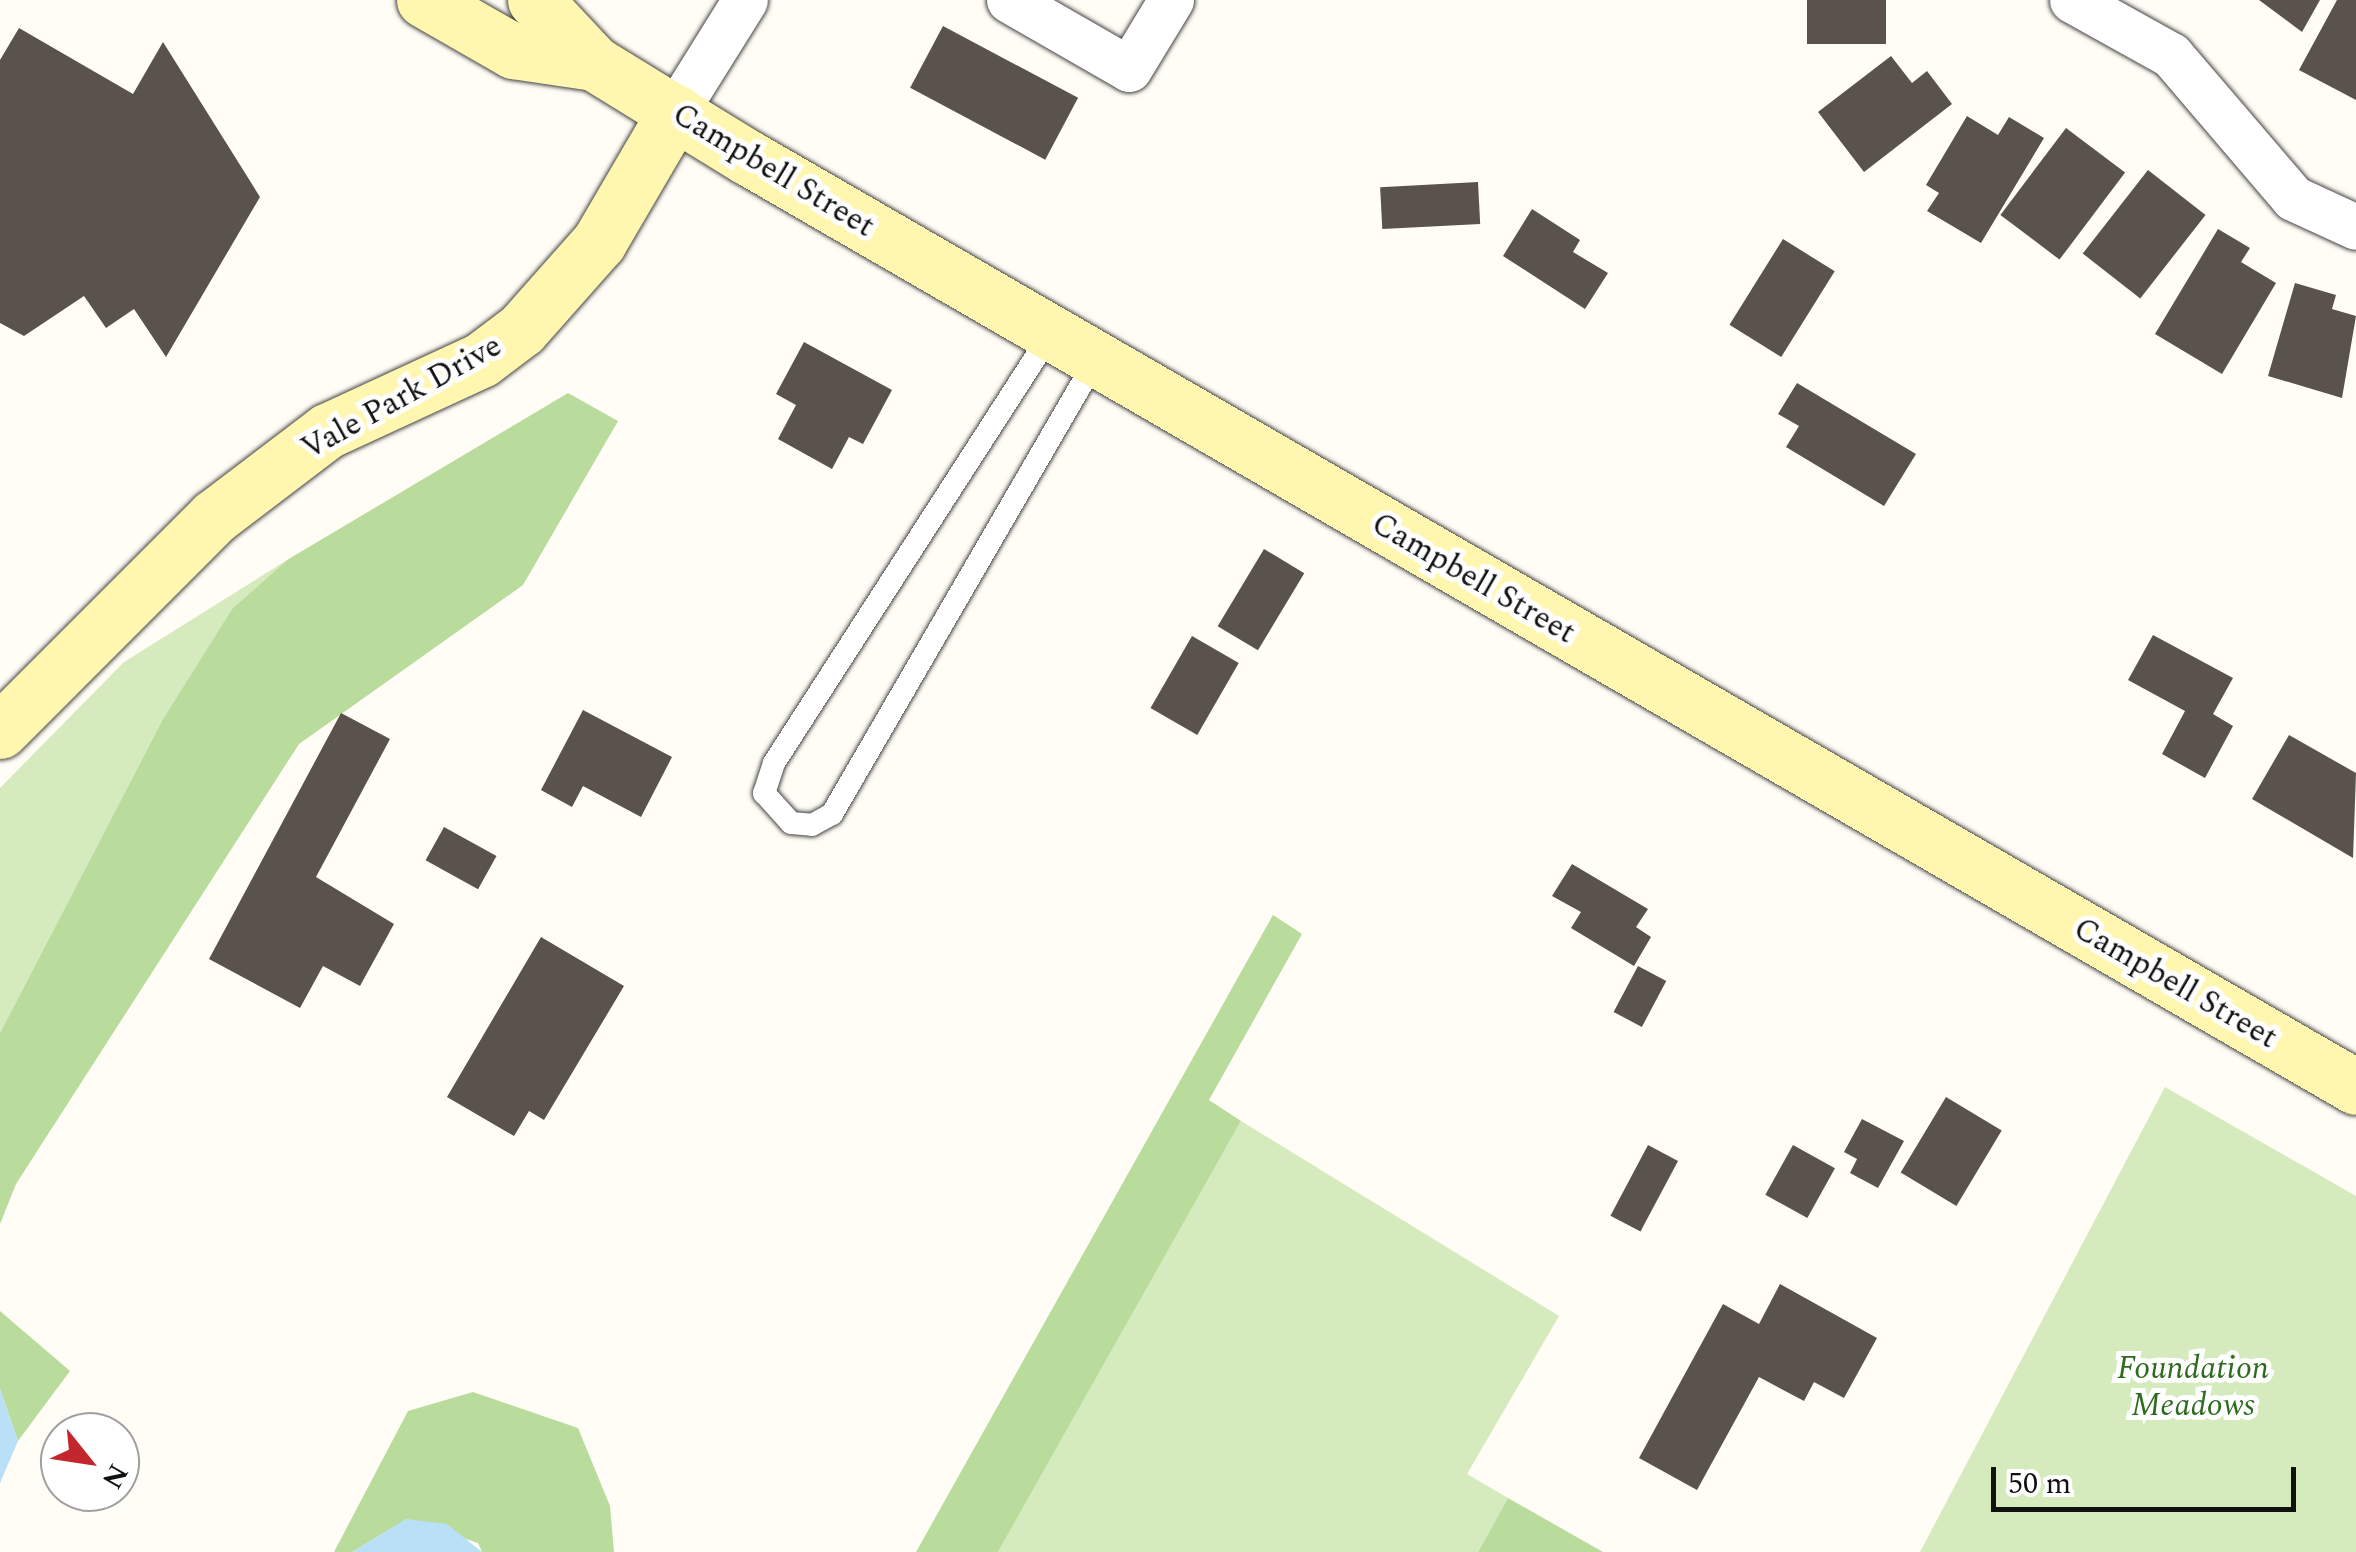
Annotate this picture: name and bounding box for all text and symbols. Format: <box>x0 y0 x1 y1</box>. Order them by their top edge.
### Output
street label: Campbell Street <box>665 96 881 246</box>
street label: Vale Park Drive <box>295 327 509 469</box>
street label: Campbell Street <box>1364 505 1582 653</box>
street label: Campbell Street <box>2066 910 2284 1058</box>
park label: Foundation Meadows <box>2117 1351 2269 1426</box>
north arrow <box>40 1412 140 1512</box>
scale bar <box>1996 1447 2301 1509</box>
text: N <box>90 1456 139 1497</box>
text: 50 m <box>2008 1461 2071 1507</box>

